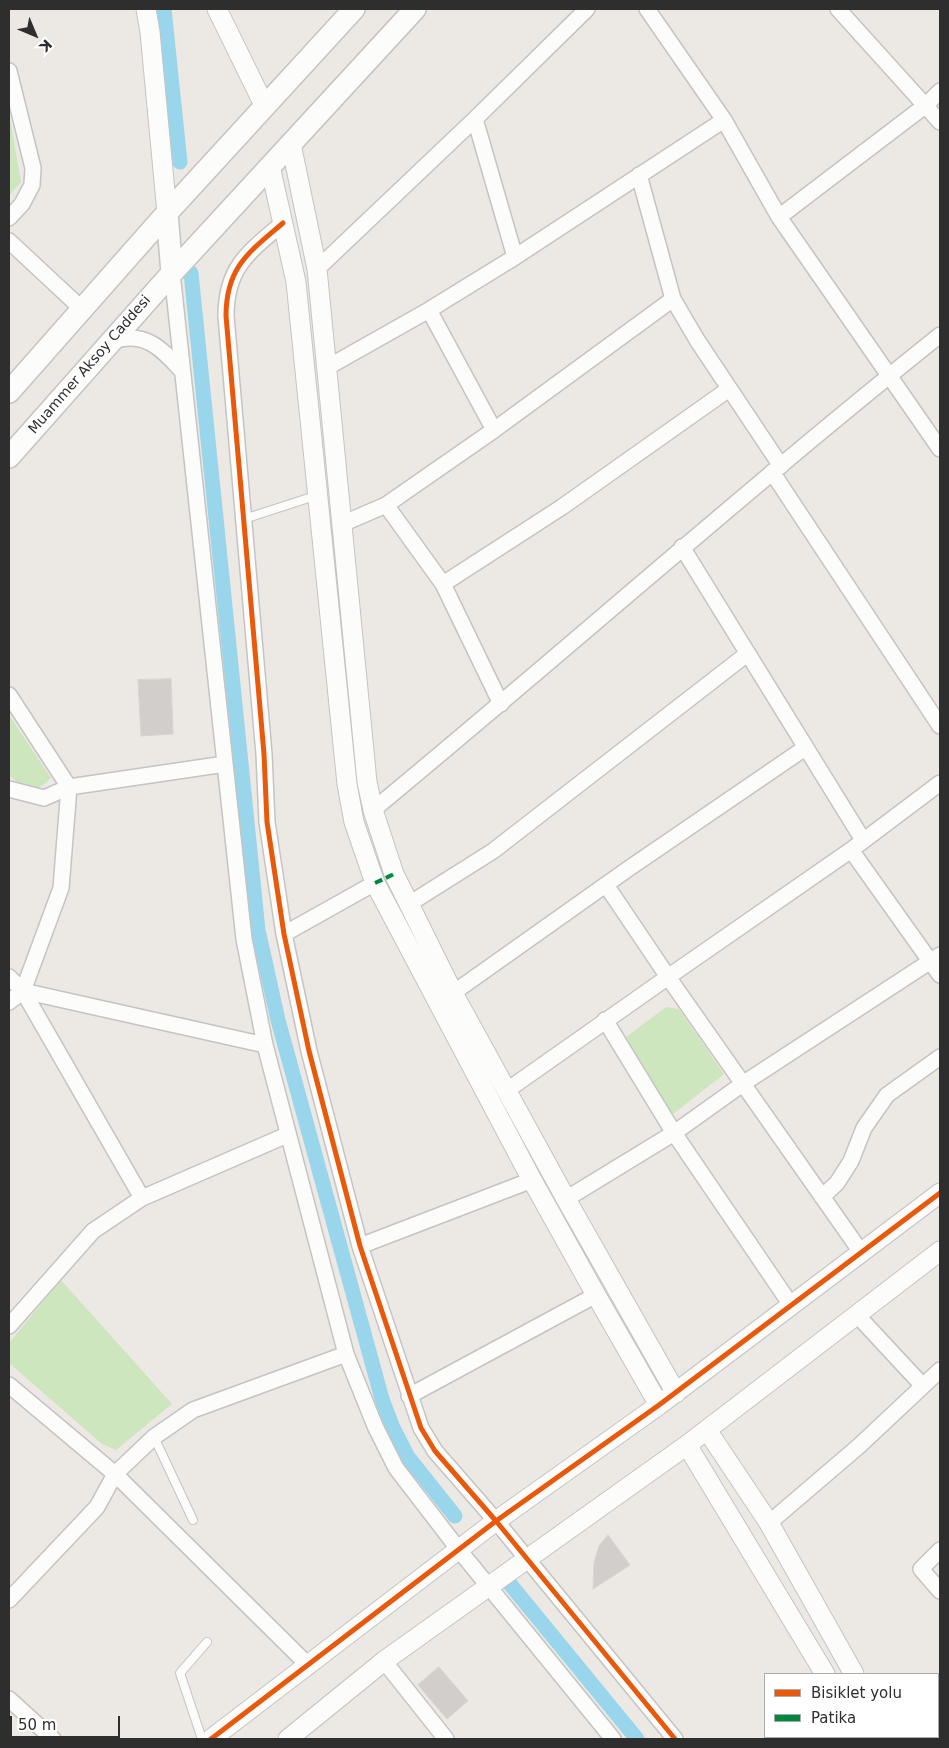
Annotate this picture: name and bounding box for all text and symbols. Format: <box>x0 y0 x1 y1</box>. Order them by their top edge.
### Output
north arrow <box>10 10 60 60</box>
text: K <box>36 36 55 55</box>
street label: Muammer Aksoy Caddesi <box>25 292 155 438</box>
legend <box>764 1673 939 1738</box>
text: Bisiklet yolu <box>811 1684 902 1702</box>
scale bar <box>12 1706 122 1738</box>
text: Patika <box>811 1709 856 1727</box>
text: 50 m <box>18 1716 56 1734</box>

